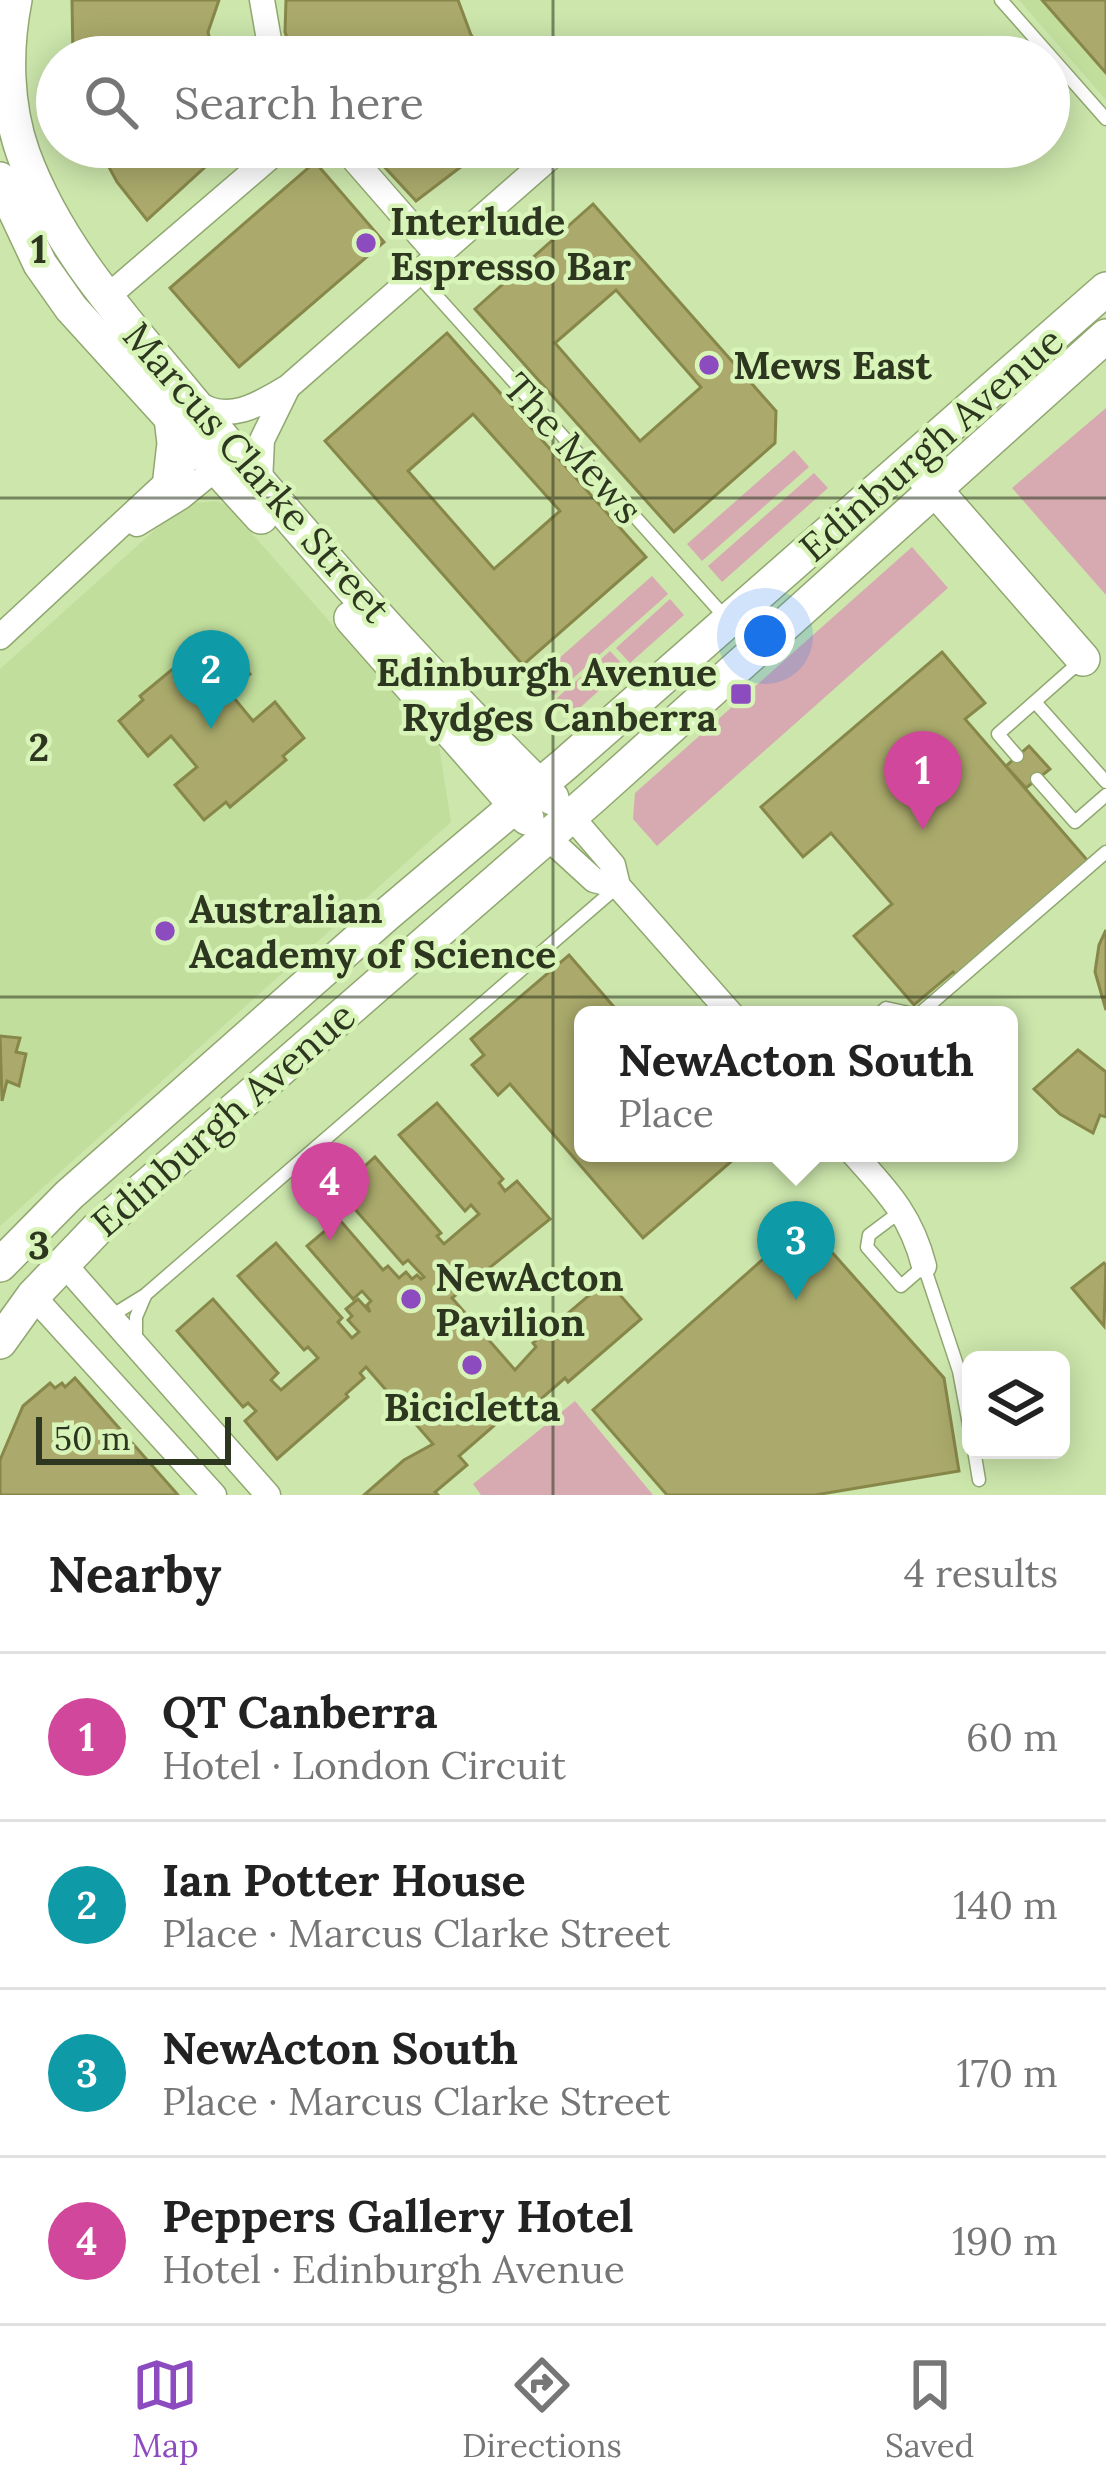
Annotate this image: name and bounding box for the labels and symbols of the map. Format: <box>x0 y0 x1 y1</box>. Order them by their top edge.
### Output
place label: Interlude Espresso Bar <box>390 196 631 291</box>
text: 1 <box>31 224 47 274</box>
marker: Interlude Espresso Bar <box>353 230 379 256</box>
street label: Marcus Clarke Street <box>113 311 401 633</box>
street label: Edinburgh Avenue <box>789 316 1073 572</box>
place label: Mews East <box>733 340 932 390</box>
marker: Mews East <box>696 352 722 378</box>
street label: The Mews <box>492 362 654 534</box>
your location <box>735 606 795 666</box>
pin: 2 <box>172 630 250 729</box>
place label: Edinburgh Avenue Rydges Canberra <box>376 647 717 742</box>
marker: Edinburgh Avenue Rydges Canberra <box>728 681 754 707</box>
text: 2 <box>29 722 49 772</box>
pin: 1 <box>884 731 962 830</box>
place label: Australian Academy of Science <box>189 884 556 979</box>
marker: Australian Academy of Science <box>152 918 178 944</box>
street label: Edinburgh Avenue <box>81 991 365 1247</box>
pin: 4 <box>291 1142 369 1241</box>
pin: 3 <box>757 1201 835 1300</box>
text: 3 <box>28 1220 50 1270</box>
place label: NewActon Pavilion <box>435 1252 624 1347</box>
marker: NewActon Pavilion <box>398 1286 424 1312</box>
marker: Bicicletta <box>459 1352 485 1378</box>
place label: Bicicletta <box>383 1382 561 1432</box>
scale bar <box>36 1411 231 1464</box>

